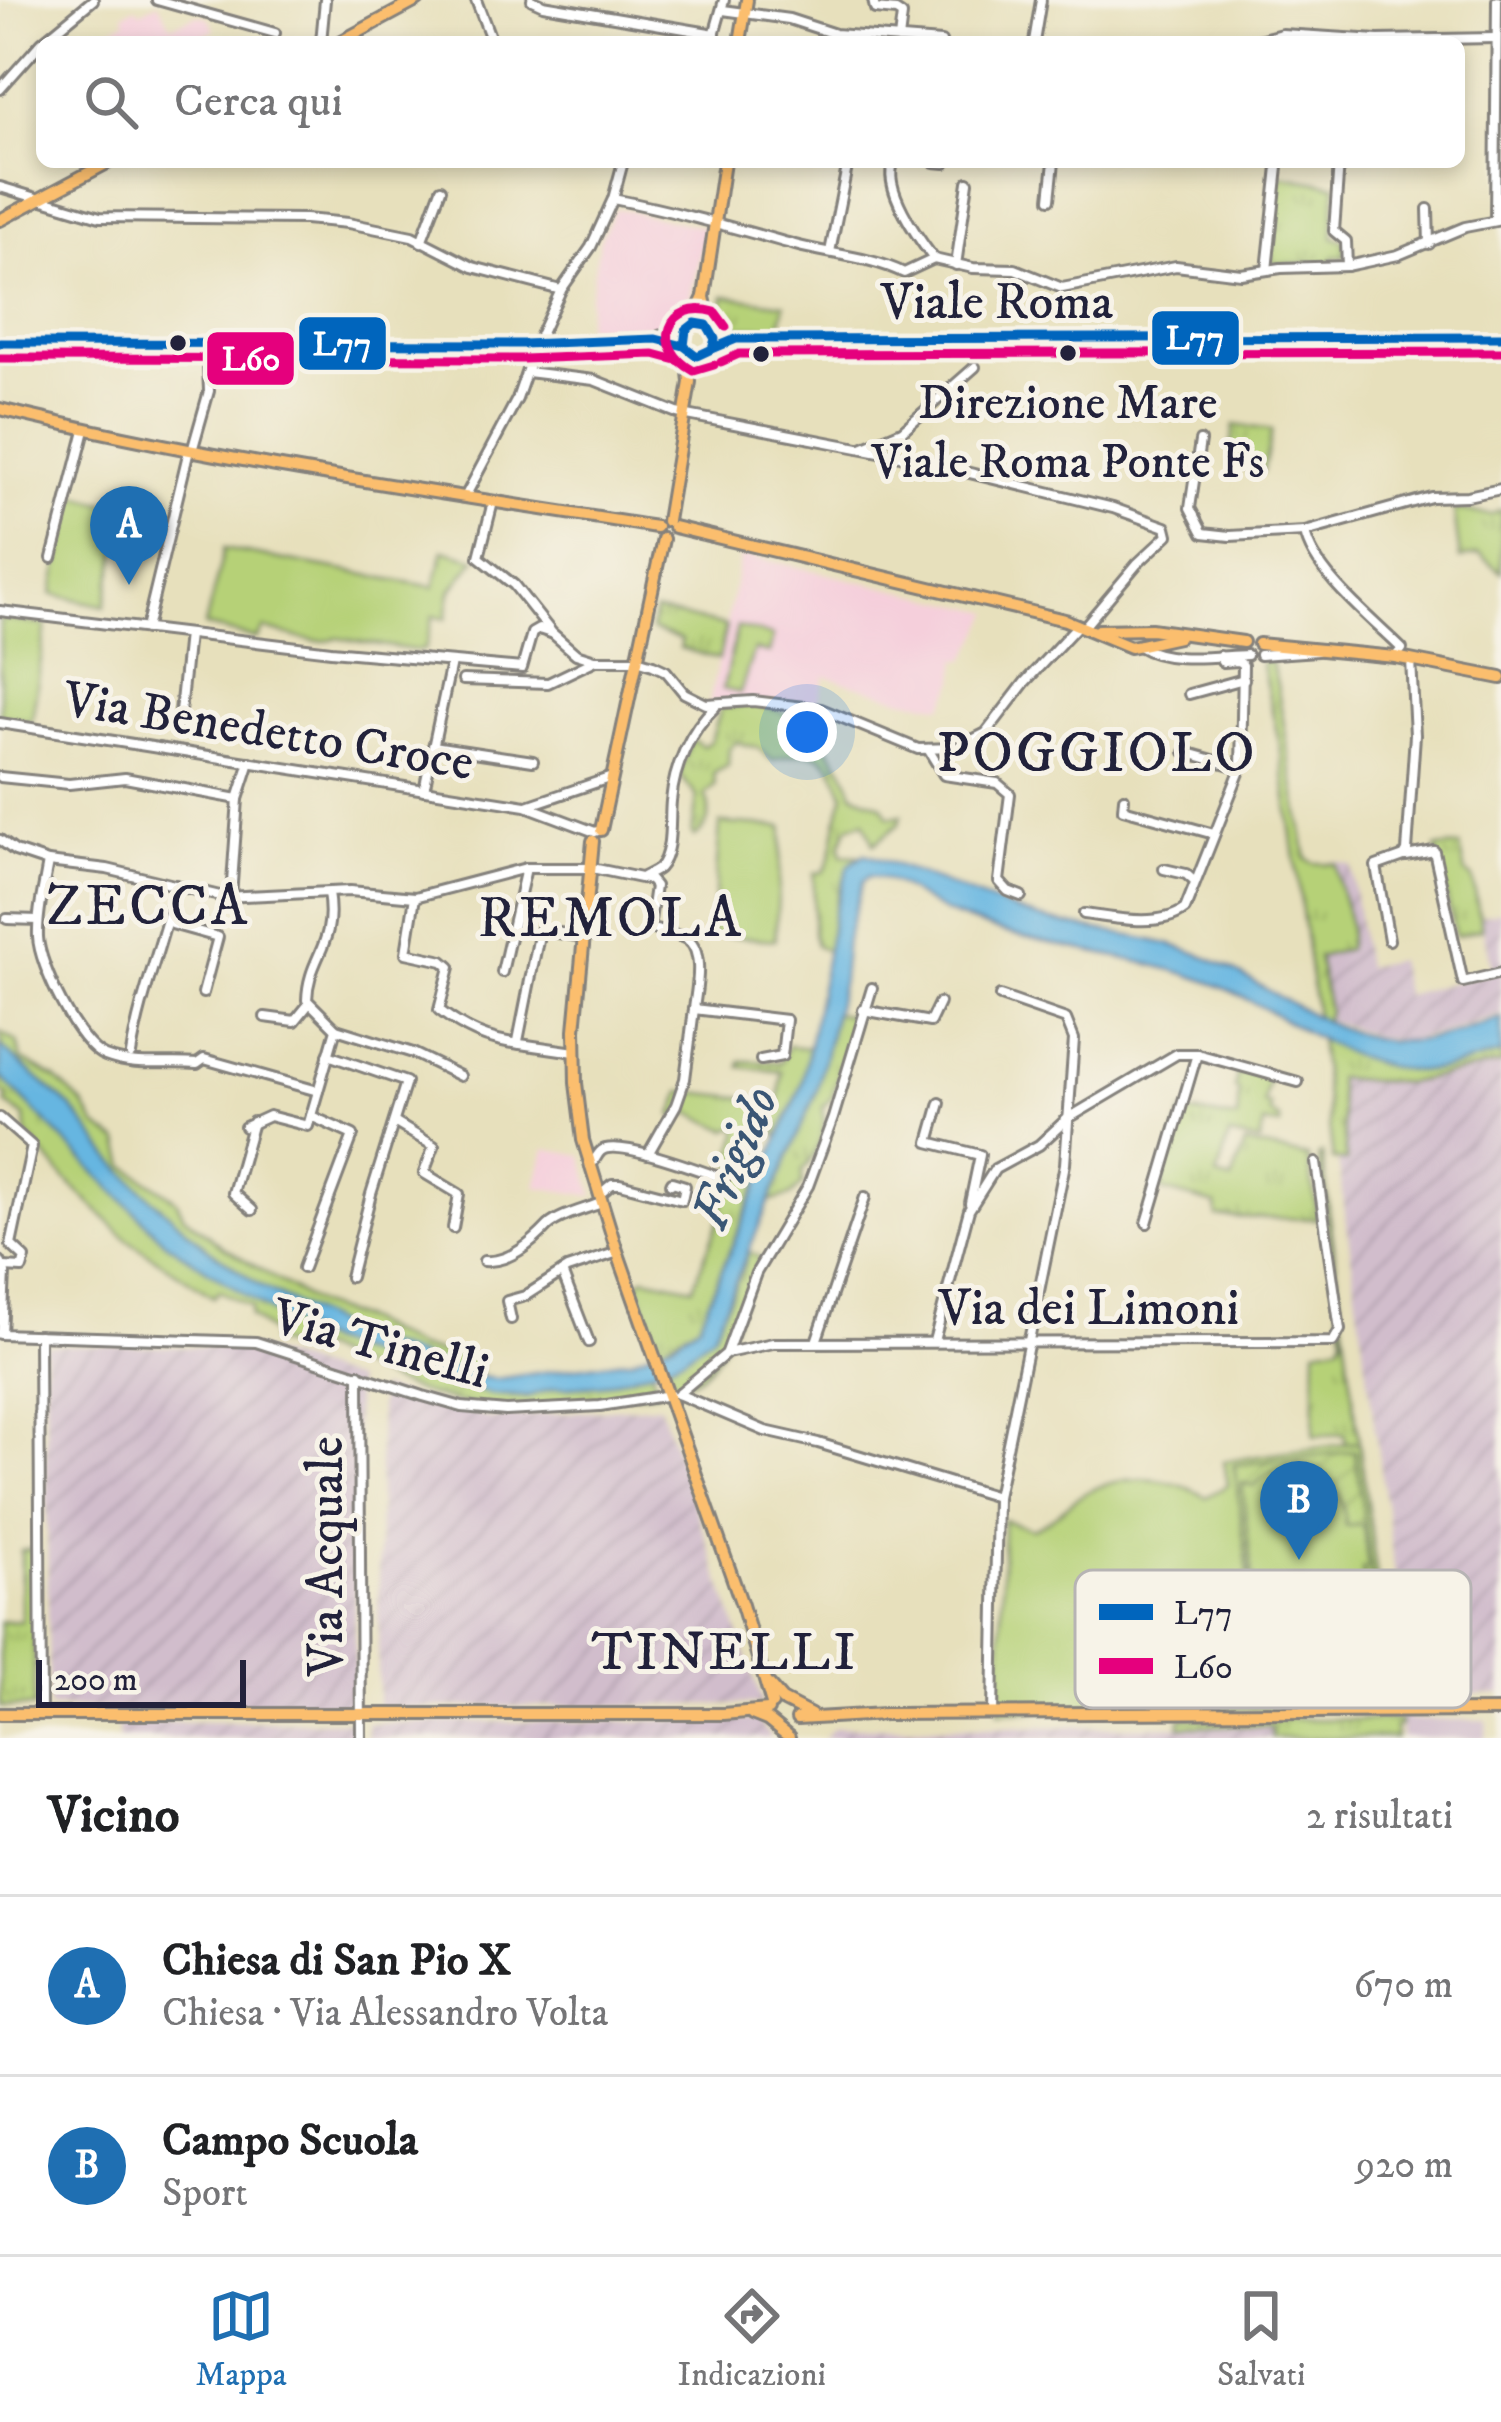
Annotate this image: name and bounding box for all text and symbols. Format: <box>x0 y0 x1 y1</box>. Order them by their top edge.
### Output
search box <box>36 36 1465 168</box>
icon: search <box>78 69 144 135</box>
text: Cerca qui <box>174 74 343 130</box>
street label: Viale Roma <box>880 271 1114 335</box>
line badge: L77 <box>1150 309 1241 367</box>
line badge: L77 <box>297 315 388 372</box>
text: L77 <box>1166 319 1224 360</box>
text: L77 <box>313 325 371 366</box>
line badge: L60 <box>205 330 296 387</box>
unlabelled marker <box>167 332 189 354</box>
text: L60 <box>222 340 280 381</box>
marker: Direzione Mare Viale Roma Ponte Fs <box>1057 342 1079 364</box>
unlabelled marker <box>750 343 772 365</box>
place label: Direzione Mare Viale Roma Ponte Fs <box>870 374 1265 493</box>
pin: A <box>90 486 168 585</box>
street label: Via Benedetto Croce <box>58 668 478 796</box>
your location <box>777 702 837 762</box>
district label: POGGIOLO <box>936 719 1258 790</box>
district label: ZECCA <box>46 872 250 943</box>
district label: REMOLA <box>478 884 744 955</box>
water label: Frigido <box>677 1077 795 1240</box>
street label: Via dei Limoni <box>938 1277 1239 1341</box>
street label: Via Tinelli <box>264 1285 495 1404</box>
street label: Via Acquale <box>295 1436 359 1677</box>
pin: B <box>1260 1461 1338 1560</box>
legend <box>1075 1570 1471 1708</box>
text: L77 <box>1174 1594 1233 1635</box>
district label: TINELLI <box>592 1620 858 1687</box>
text: L60 <box>1174 1648 1233 1689</box>
scale bar <box>36 1654 246 1707</box>
text: 200 m <box>54 1660 138 1701</box>
text: Vicino <box>48 1784 179 1848</box>
text: 2 risultati <box>1306 1792 1453 1841</box>
text: Chiesa di San Pio X <box>162 1933 511 1989</box>
text: A <box>75 1961 99 2010</box>
text: 670 m <box>1354 1961 1453 2010</box>
text: Chiesa · Via Alessandro Volta <box>162 1989 608 2038</box>
text: Campo Scuola <box>162 2113 418 2169</box>
text: B <box>75 2141 99 2190</box>
text: 920 m <box>1356 2141 1453 2190</box>
text: Sport <box>162 2169 248 2218</box>
tab: Mappa <box>195 2283 287 2396</box>
tab: Indicazioni <box>678 2283 826 2396</box>
tab: Salvati <box>1217 2283 1306 2396</box>

